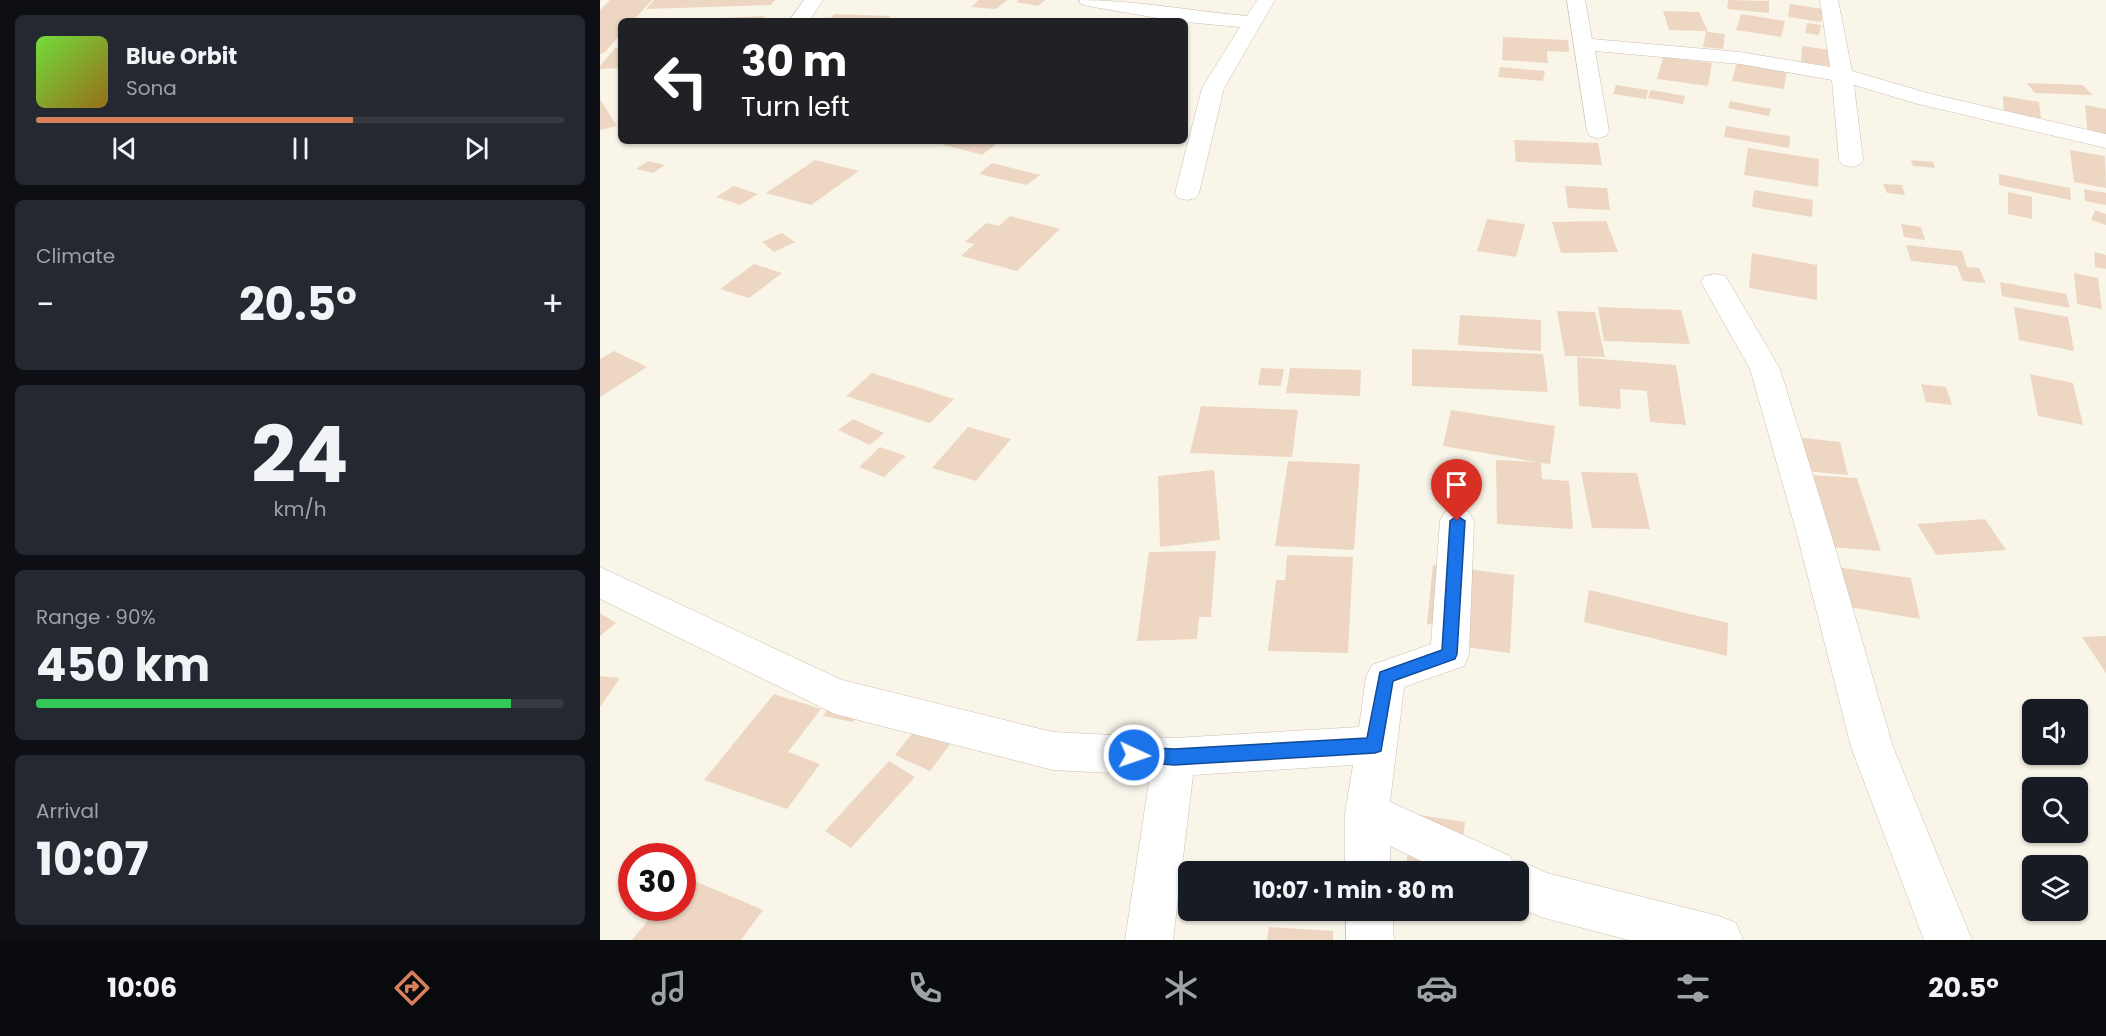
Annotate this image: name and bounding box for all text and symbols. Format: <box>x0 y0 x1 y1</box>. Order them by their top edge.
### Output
text: 30 m <box>741 32 847 91</box>
text: Blue Orbit <box>126 41 237 72</box>
icon: left <box>642 42 720 120</box>
text: Sona <box>126 74 177 102</box>
text: Turn left <box>741 88 850 125</box>
icon: previous <box>108 132 141 165</box>
icon: pause <box>284 132 317 165</box>
icon: next <box>460 132 493 165</box>
text: Climate <box>36 242 115 270</box>
text: 20.5° <box>239 273 357 336</box>
text: − <box>36 281 54 328</box>
text: + <box>541 281 564 328</box>
text: 24 <box>251 400 349 509</box>
pin <box>1431 459 1482 521</box>
icon: arrive <box>1440 468 1473 501</box>
text: km/h <box>273 495 327 523</box>
text: Range · 90% <box>36 603 156 631</box>
text: 450 km <box>36 634 210 697</box>
map controls <box>2022 699 2088 921</box>
button: sound <box>2022 699 2088 765</box>
position arrow <box>1102 723 1166 787</box>
button: search <box>2022 777 2088 843</box>
text: Arrival <box>36 797 99 825</box>
text: 10:07 <box>36 828 148 891</box>
speed limit sign: 30 <box>618 843 696 921</box>
button: layers <box>2022 855 2088 921</box>
text: 10:07 · 1 min · 80 m <box>1253 875 1454 906</box>
icon: directions <box>391 967 433 1009</box>
icon: music <box>648 967 690 1009</box>
icon: phone <box>904 967 946 1009</box>
icon: climate <box>1160 967 1202 1009</box>
icon: car <box>1416 967 1458 1009</box>
icon: filters <box>1672 967 1714 1009</box>
text: 10:06 <box>107 969 177 1006</box>
text: 20.5° <box>1928 969 1999 1006</box>

